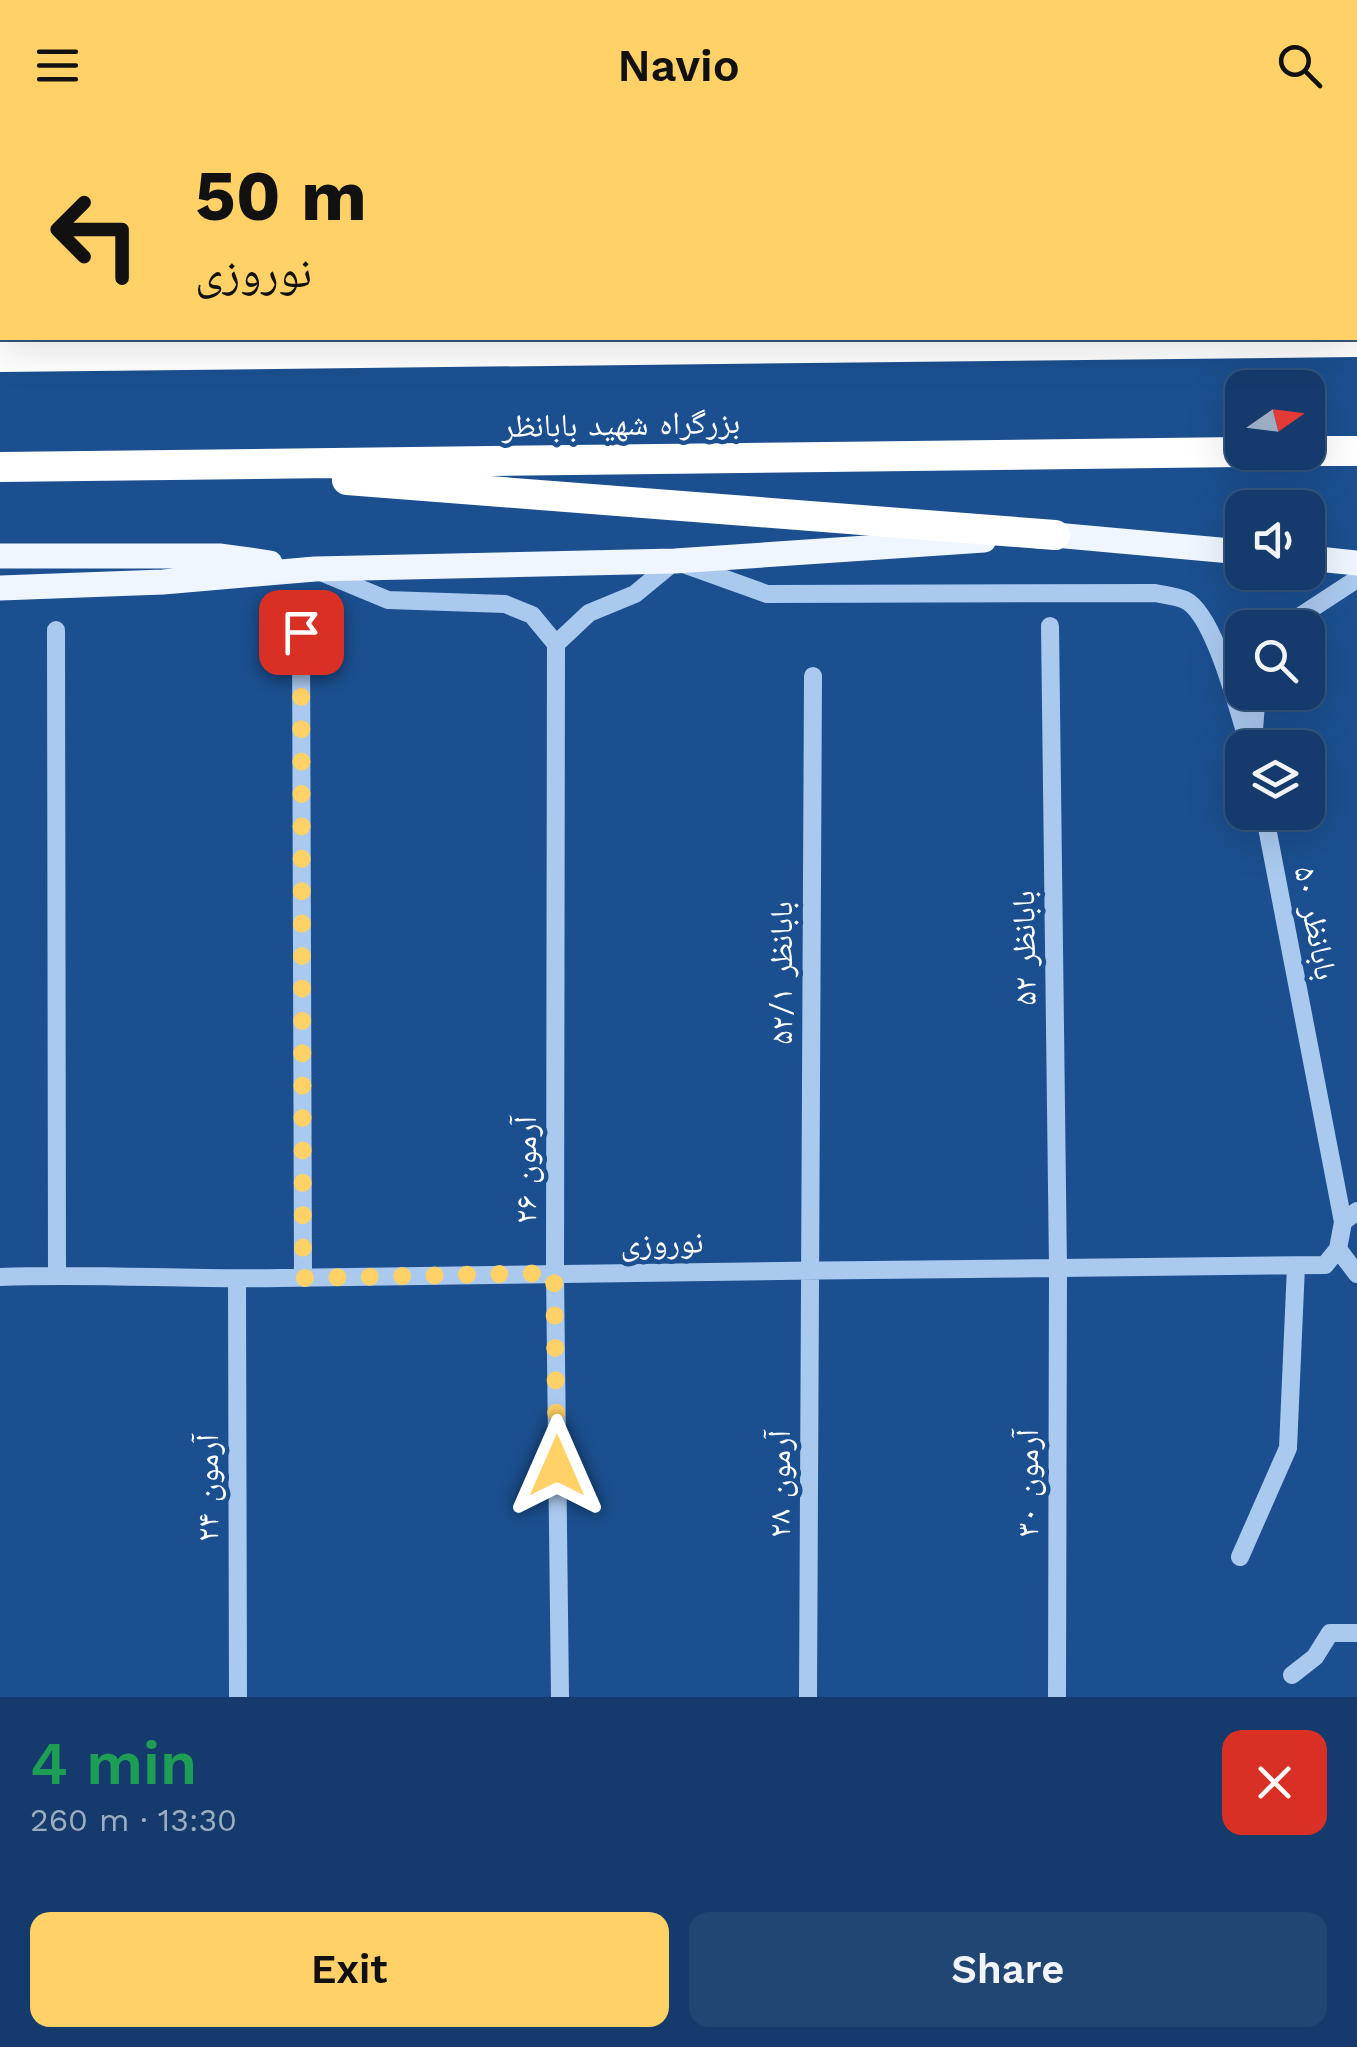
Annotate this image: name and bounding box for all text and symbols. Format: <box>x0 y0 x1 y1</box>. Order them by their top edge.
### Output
icon: menu <box>30 38 85 93</box>
icon: search <box>1272 38 1327 93</box>
text: Navio <box>617 39 740 92</box>
text: 50 m <box>195 155 367 237</box>
icon: left <box>30 170 160 300</box>
text: نوروزی <box>195 245 312 298</box>
north arrow <box>1225 370 1325 470</box>
map controls <box>1225 370 1325 830</box>
street label: بزرگراه شهید بابانظر <box>500 403 741 445</box>
button: sound <box>1225 490 1325 590</box>
pin <box>259 590 344 675</box>
icon: arrive <box>274 605 329 660</box>
button: search <box>1225 610 1325 710</box>
button: layers <box>1225 730 1325 830</box>
street label: بابانظر ۵۰ <box>1286 863 1346 983</box>
street label: بابانظر ۵۲ <box>1004 890 1044 1006</box>
street label: بابانظر ۵۲/۱ <box>762 901 800 1045</box>
street label: آرمون ۲۶ <box>506 1115 544 1224</box>
street label: نوروزی <box>620 1222 704 1262</box>
position arrow <box>505 1414 609 1518</box>
street label: آرمون ۳۰ <box>1008 1428 1046 1537</box>
street label: آرمون ۲۸ <box>760 1429 798 1538</box>
street label: آرمون ۲۴ <box>188 1433 226 1542</box>
text: 4 min <box>30 1728 197 1799</box>
button: close <box>1222 1730 1327 1835</box>
text: 260 m · 13:30 <box>30 1801 237 1839</box>
button: Exit <box>30 1912 669 2027</box>
button: Share <box>689 1912 1327 2027</box>

